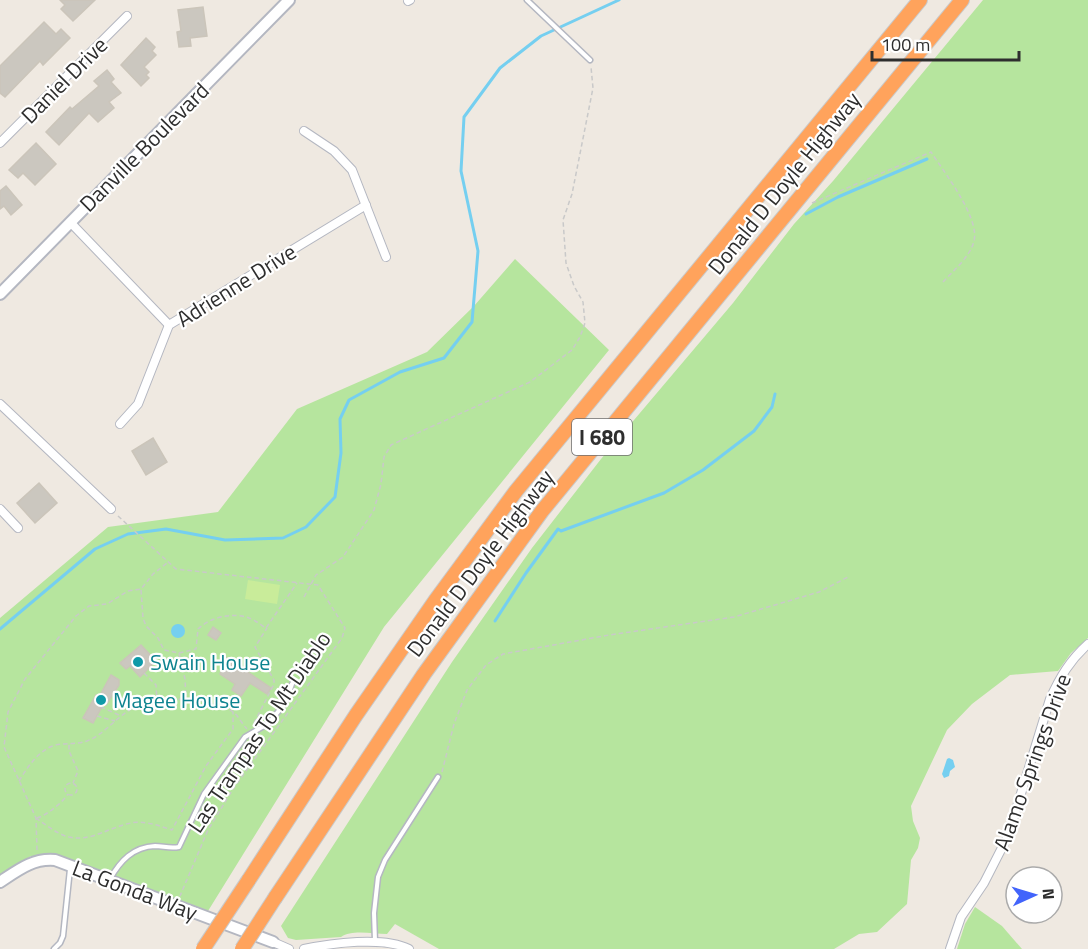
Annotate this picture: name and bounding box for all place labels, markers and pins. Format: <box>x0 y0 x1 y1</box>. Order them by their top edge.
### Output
place label: Swain House <box>150 645 270 679</box>
marker: Swain House <box>131 655 145 669</box>
place label: Magee House <box>113 683 240 717</box>
marker: Magee House <box>94 693 108 707</box>

